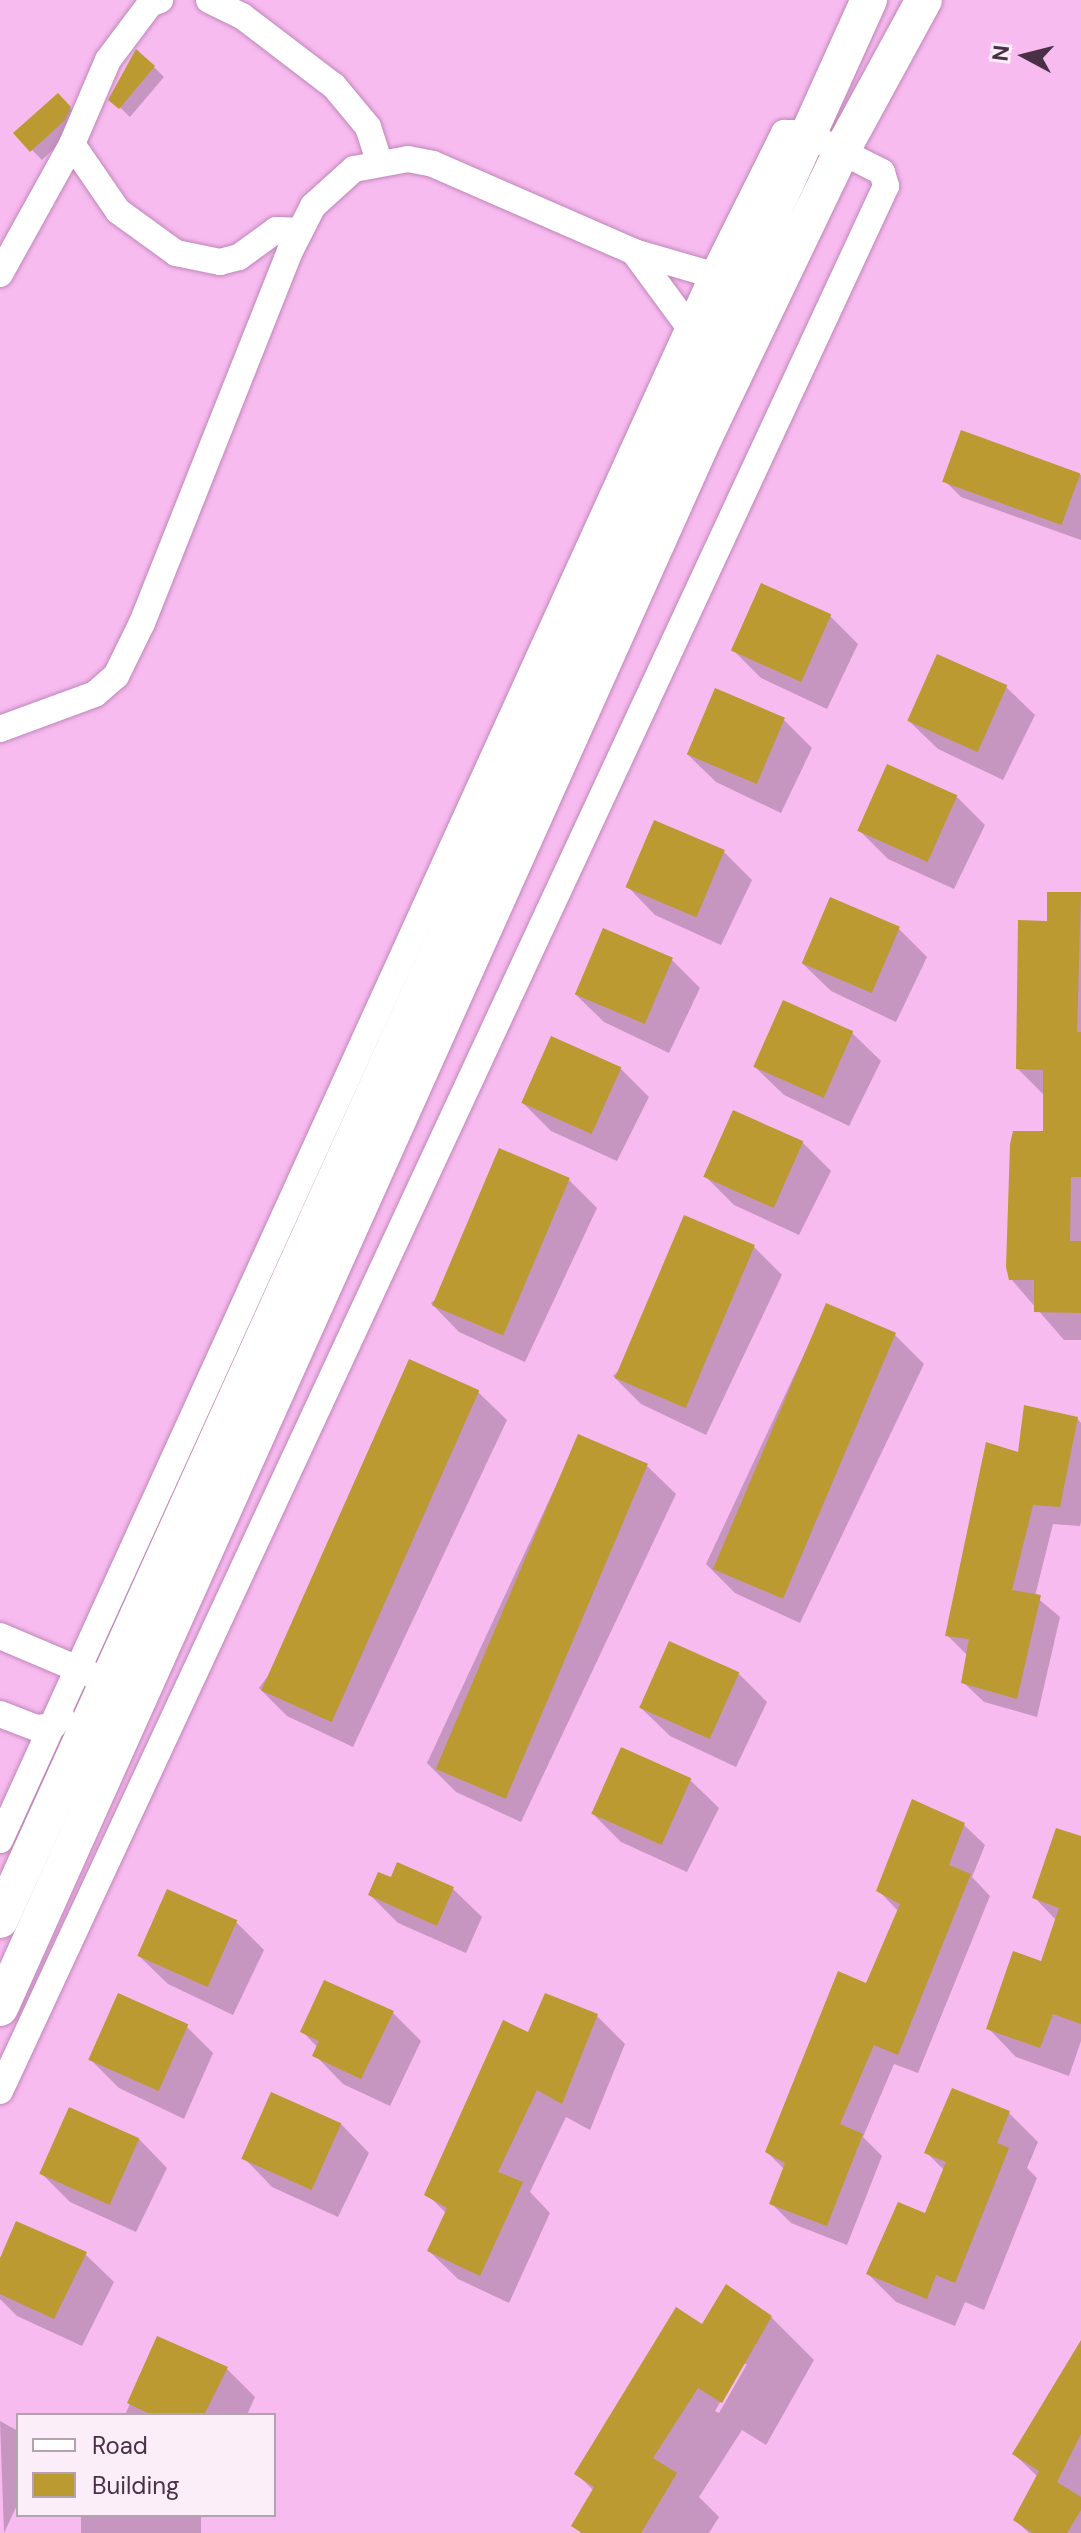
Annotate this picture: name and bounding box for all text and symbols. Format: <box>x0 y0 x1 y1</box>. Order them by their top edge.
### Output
north arrow <box>985 16 1065 96</box>
text: N <box>985 43 1016 63</box>
legend <box>16 2413 276 2517</box>
text: Road <box>92 2430 148 2461</box>
text: Building <box>92 2470 179 2501</box>

